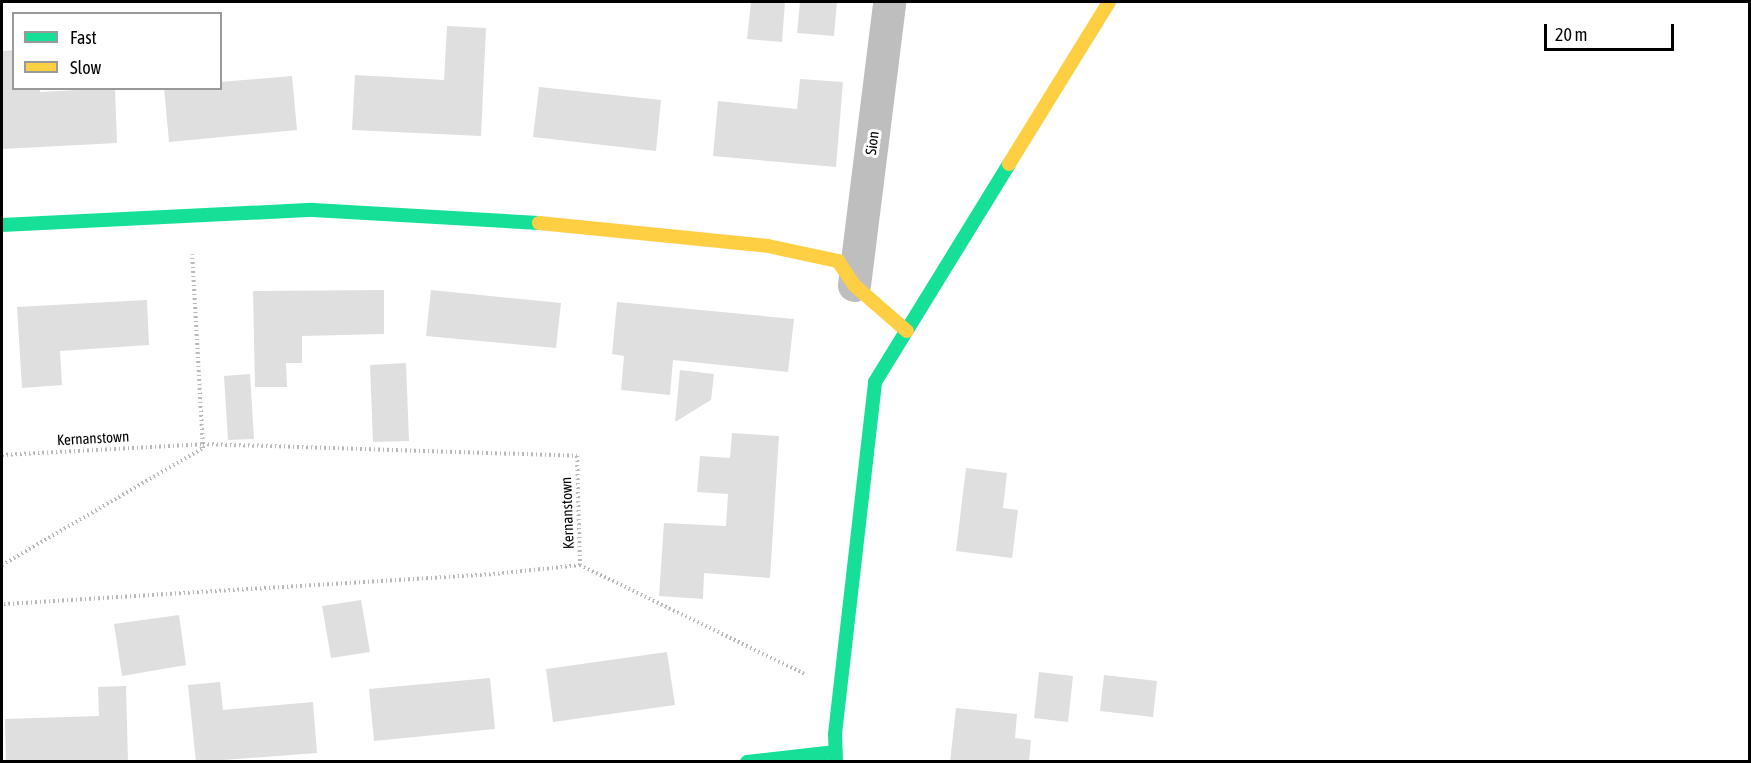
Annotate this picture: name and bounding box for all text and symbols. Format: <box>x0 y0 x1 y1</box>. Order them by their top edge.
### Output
legend <box>12 12 222 90</box>
scale bar <box>1547 12 1678 50</box>
text: 20 m <box>1555 24 1587 45</box>
text: Fast <box>70 27 97 48</box>
text: Slow <box>70 57 101 78</box>
street label: Sion <box>862 130 882 156</box>
street label: Kernanstown <box>56 427 130 449</box>
street label: Kernanstown <box>557 477 577 549</box>

